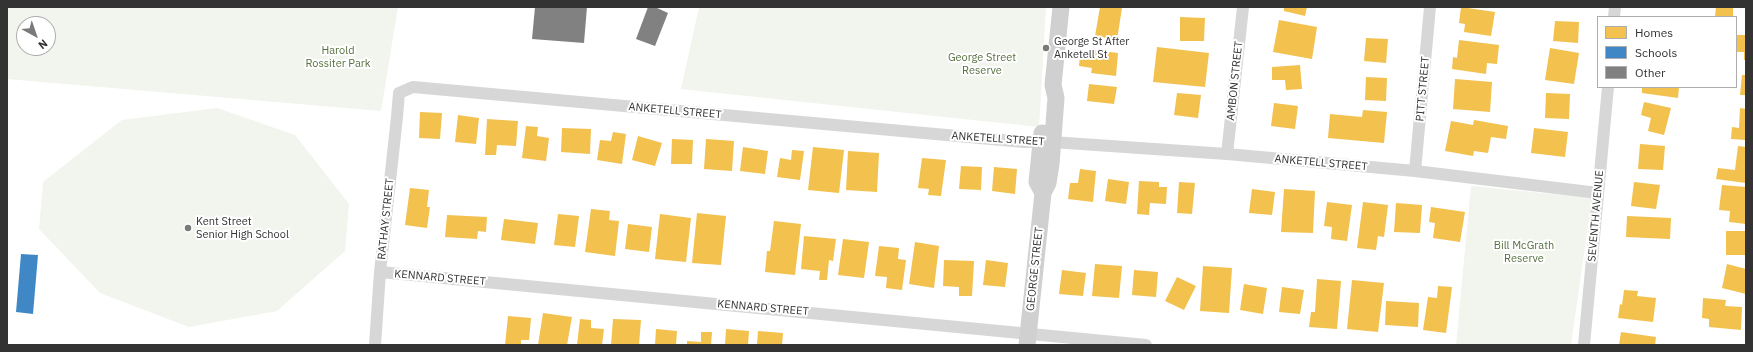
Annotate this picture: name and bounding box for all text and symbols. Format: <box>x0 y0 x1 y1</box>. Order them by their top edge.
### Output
north arrow <box>16 16 56 56</box>
legend <box>1597 16 1737 88</box>
text: Homes <box>1635 25 1673 40</box>
place label: George St After Anketell St <box>1054 35 1129 61</box>
text: N <box>36 37 51 52</box>
street label: AMBON STREET <box>1224 41 1246 121</box>
marker: George St After Anketell St <box>1041 43 1051 53</box>
park label: Harold Rossiter Park <box>305 44 371 70</box>
text: Schools <box>1635 45 1677 60</box>
park label: George Street Reserve <box>948 51 1016 77</box>
street label: PITT STREET <box>1414 56 1432 122</box>
text: Other <box>1635 65 1666 80</box>
street label: ANKETELL STREET <box>628 100 722 122</box>
street label: ANKETELL STREET <box>951 129 1045 149</box>
street label: ANKETELL STREET <box>1274 152 1368 174</box>
street label: SEVENTH AVENUE <box>1585 170 1607 262</box>
street label: RATHAY STREET <box>375 178 397 260</box>
place label: Kent Street Senior High School <box>196 215 289 241</box>
marker: Kent Street Senior High School <box>183 223 193 233</box>
street label: GEORGE STREET <box>1024 226 1046 312</box>
park label: Bill McGrath Reserve <box>1494 239 1554 265</box>
street label: KENNARD STREET <box>394 267 486 289</box>
street label: KENNARD STREET <box>717 297 809 319</box>

